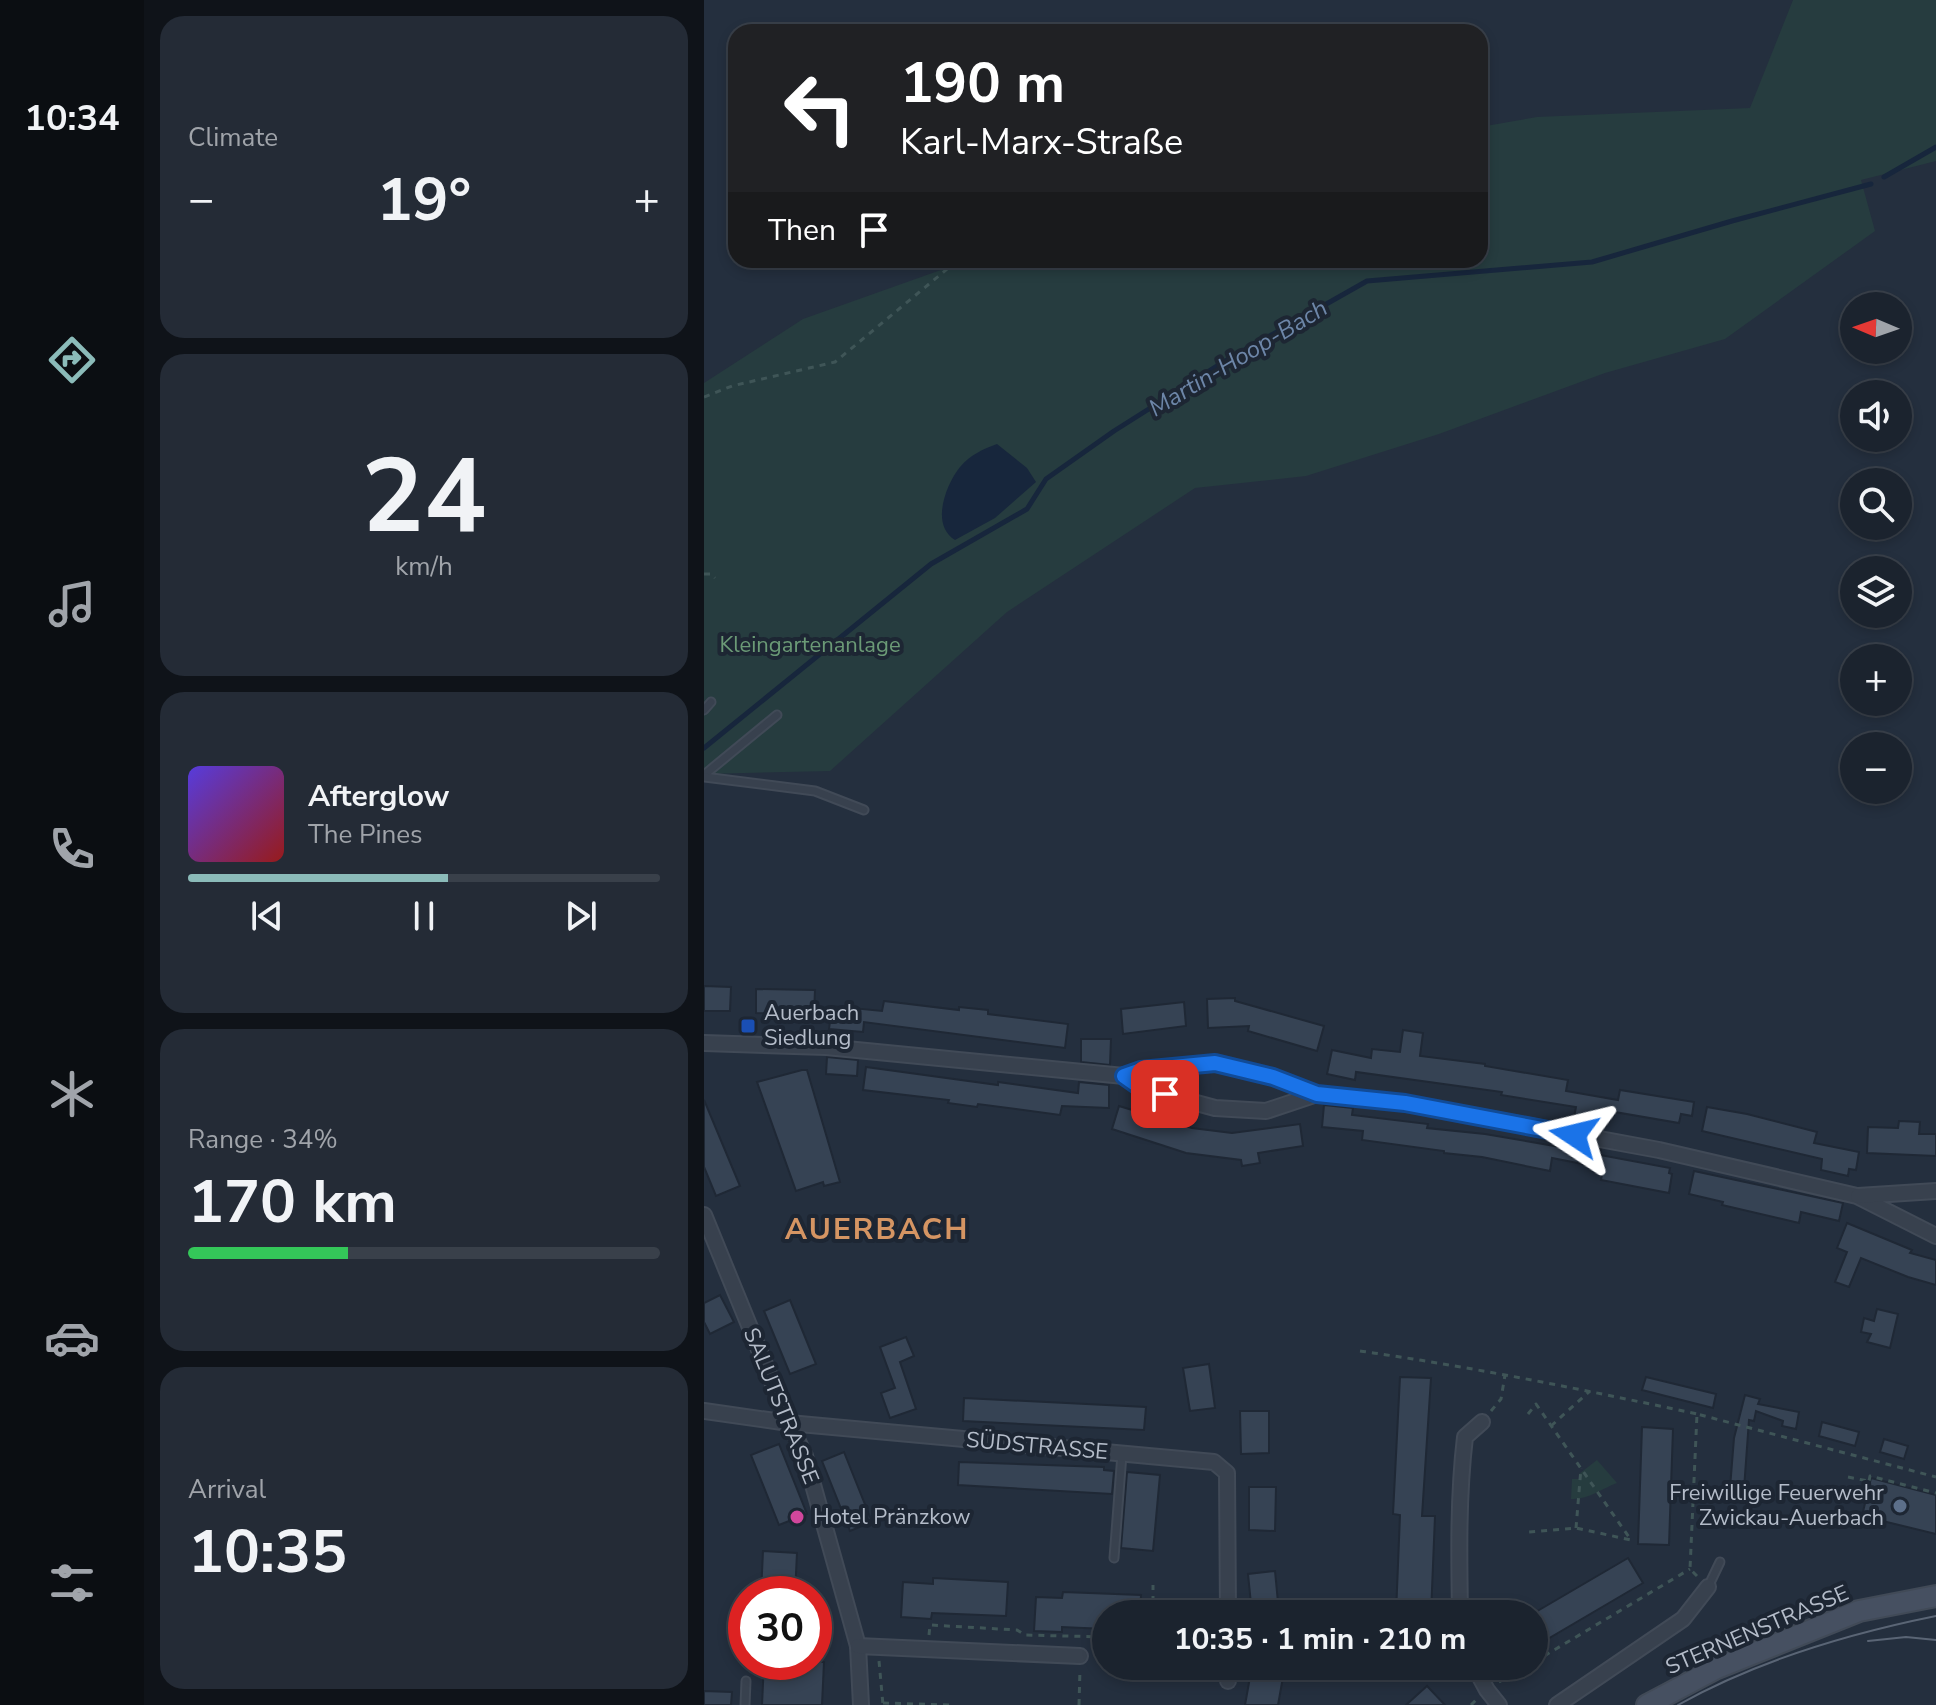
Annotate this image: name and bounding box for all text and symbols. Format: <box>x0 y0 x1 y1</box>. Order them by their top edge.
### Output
text: 190 m <box>900 45 1065 122</box>
icon: left <box>768 56 872 160</box>
text: 10:34 <box>24 94 120 143</box>
text: Karl-Marx-Straße <box>900 118 1183 167</box>
text: Climate <box>188 120 278 155</box>
text: 19° <box>377 159 471 241</box>
text: − <box>188 170 214 230</box>
text: + <box>634 170 660 230</box>
icon: arrive <box>852 208 896 252</box>
text: Then <box>768 210 836 251</box>
water label: Martin-Hoop-Bach <box>1143 292 1333 424</box>
north arrow <box>1840 292 1912 364</box>
map controls <box>1840 292 1912 804</box>
icon: directions <box>44 332 100 388</box>
button: sound <box>1840 380 1912 452</box>
text: 24 <box>362 426 486 568</box>
button: search <box>1840 468 1912 540</box>
text: km/h <box>395 549 453 584</box>
button: layers <box>1840 556 1912 628</box>
icon: music <box>44 576 100 632</box>
park label: Kleingartenanlage <box>719 630 901 660</box>
button: + <box>1840 644 1912 716</box>
button: − <box>1840 732 1912 804</box>
text: Afterglow <box>308 776 449 817</box>
text: The Pines <box>308 817 423 852</box>
icon: phone <box>44 821 100 877</box>
icon: previous <box>245 894 289 938</box>
icon: pause <box>402 894 446 938</box>
icon: next <box>559 894 603 938</box>
place label: Auerbach Siedlung <box>764 998 859 1053</box>
marker: Auerbach Siedlung <box>739 1017 757 1035</box>
pin <box>1131 1060 1199 1128</box>
icon: climate <box>44 1066 100 1122</box>
icon: arrive <box>1143 1072 1187 1116</box>
position arrow <box>1532 1093 1616 1177</box>
text: Range · 34% <box>188 1122 338 1157</box>
text: 170 km <box>188 1161 397 1243</box>
district label: AUERBACH <box>785 1209 969 1250</box>
icon: car <box>44 1310 100 1366</box>
street label: SALUTSTRASSE <box>736 1323 826 1489</box>
street label: SÜDSTRASSE <box>965 1425 1109 1467</box>
text: Arrival <box>188 1472 266 1507</box>
place label: Freiwillige Feuerwehr Zwickau-Auerbach <box>1669 1478 1884 1533</box>
marker: Freiwillige Feuerwehr Zwickau-Auerbach <box>1891 1497 1909 1515</box>
place label: Hotel Pränzkow <box>813 1502 970 1532</box>
marker: Hotel Pränzkow <box>788 1508 806 1526</box>
text: 10:35 <box>188 1511 347 1593</box>
icon: filters <box>44 1555 100 1611</box>
speed limit sign: 30 <box>728 1576 832 1680</box>
street label: STERNENSTRASSE <box>1661 1578 1853 1682</box>
text: 10:35 · 1 min · 210 m <box>1174 1619 1466 1660</box>

